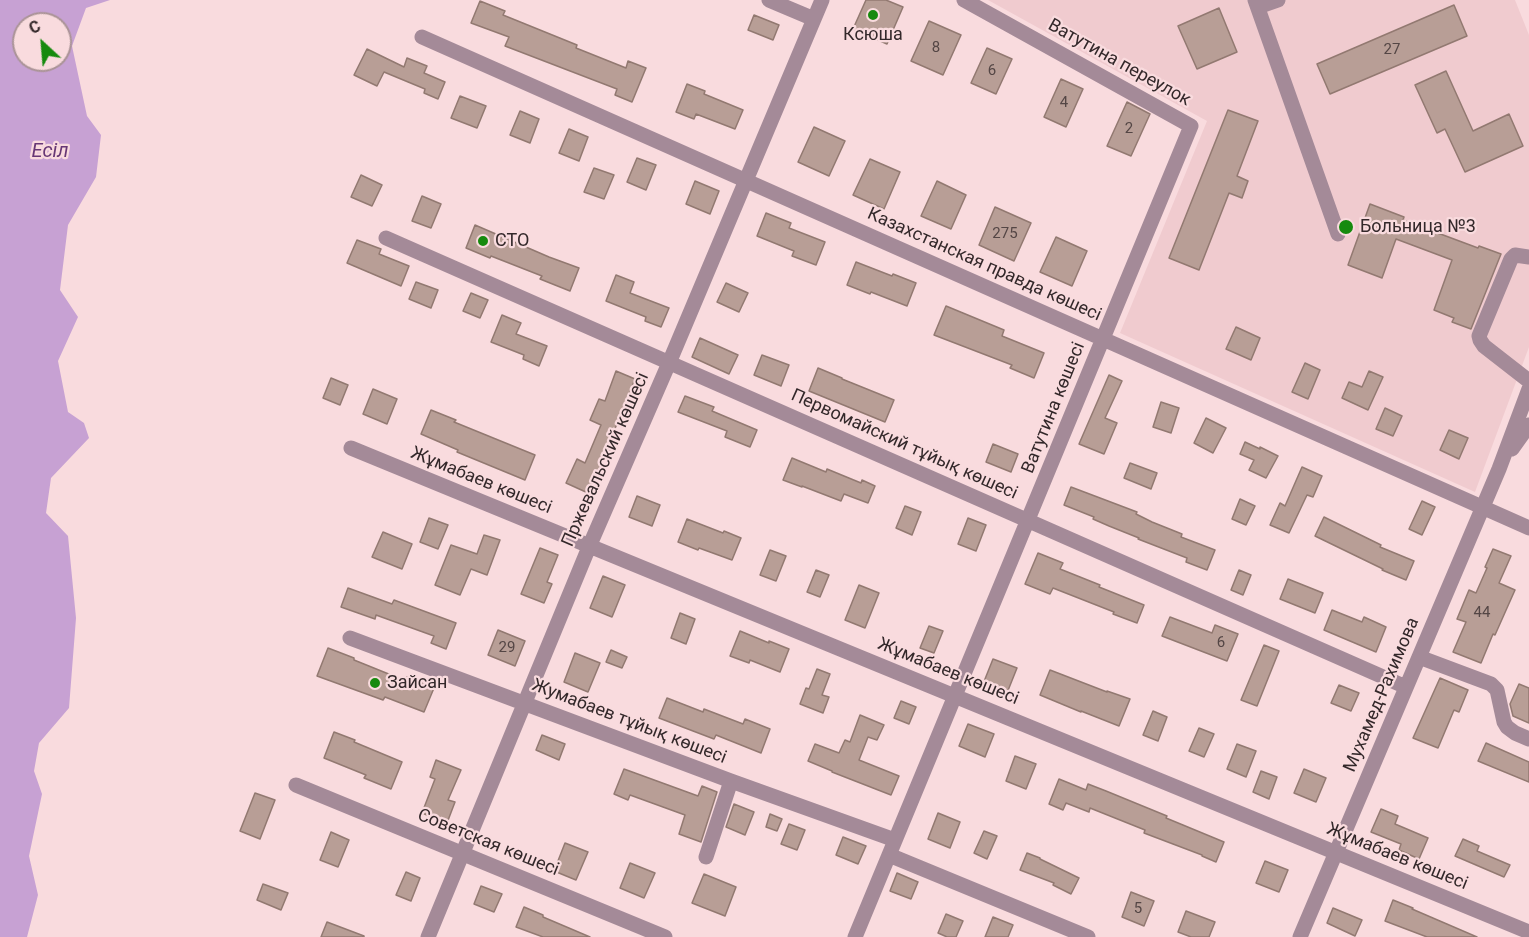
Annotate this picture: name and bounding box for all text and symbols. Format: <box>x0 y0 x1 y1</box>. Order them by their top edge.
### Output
marker: Ксюша <box>866 8 880 22</box>
north arrow <box>12 12 72 72</box>
street label: Ватутина переулок <box>1044 15 1194 111</box>
text: С <box>26 16 44 38</box>
place label: Ксюша <box>843 24 903 46</box>
house number: 8 <box>932 39 940 57</box>
house number: 27 <box>1384 41 1400 59</box>
house number: 6 <box>988 62 996 80</box>
house number: 4 <box>1060 94 1068 112</box>
house number: 2 <box>1125 120 1133 138</box>
water label: Есіл <box>32 140 68 164</box>
street label: Казахстанская правда көшесі <box>864 204 1104 326</box>
place label: Больница №3 <box>1360 216 1476 238</box>
marker: Больница №3 <box>1337 218 1355 236</box>
house number: 275 <box>992 225 1018 243</box>
place label: СТО <box>495 230 529 252</box>
marker: СТО <box>476 234 490 248</box>
street label: Ватутина көшесі <box>1018 339 1090 477</box>
street label: Пржевальский көшесі <box>558 370 654 550</box>
street label: Первомайский тұйық көшесі <box>787 385 1021 505</box>
street label: Жұмабаев көшесі <box>407 443 555 519</box>
house number: 44 <box>1474 604 1490 622</box>
street label: Мухамед-Рахимова <box>1340 614 1424 776</box>
street label: Жұмабаев көшесі <box>874 634 1022 710</box>
house number: 6 <box>1217 634 1225 652</box>
house number: 29 <box>499 639 515 657</box>
place label: Зайсан <box>387 672 447 694</box>
street label: Жумабаев тұйық көшесі <box>529 675 729 769</box>
marker: Зайсан <box>368 676 382 690</box>
street label: Советская көшесі <box>414 805 562 881</box>
street label: Жұмабаев көшесі <box>1323 819 1471 895</box>
house number: 5 <box>1134 900 1142 918</box>

